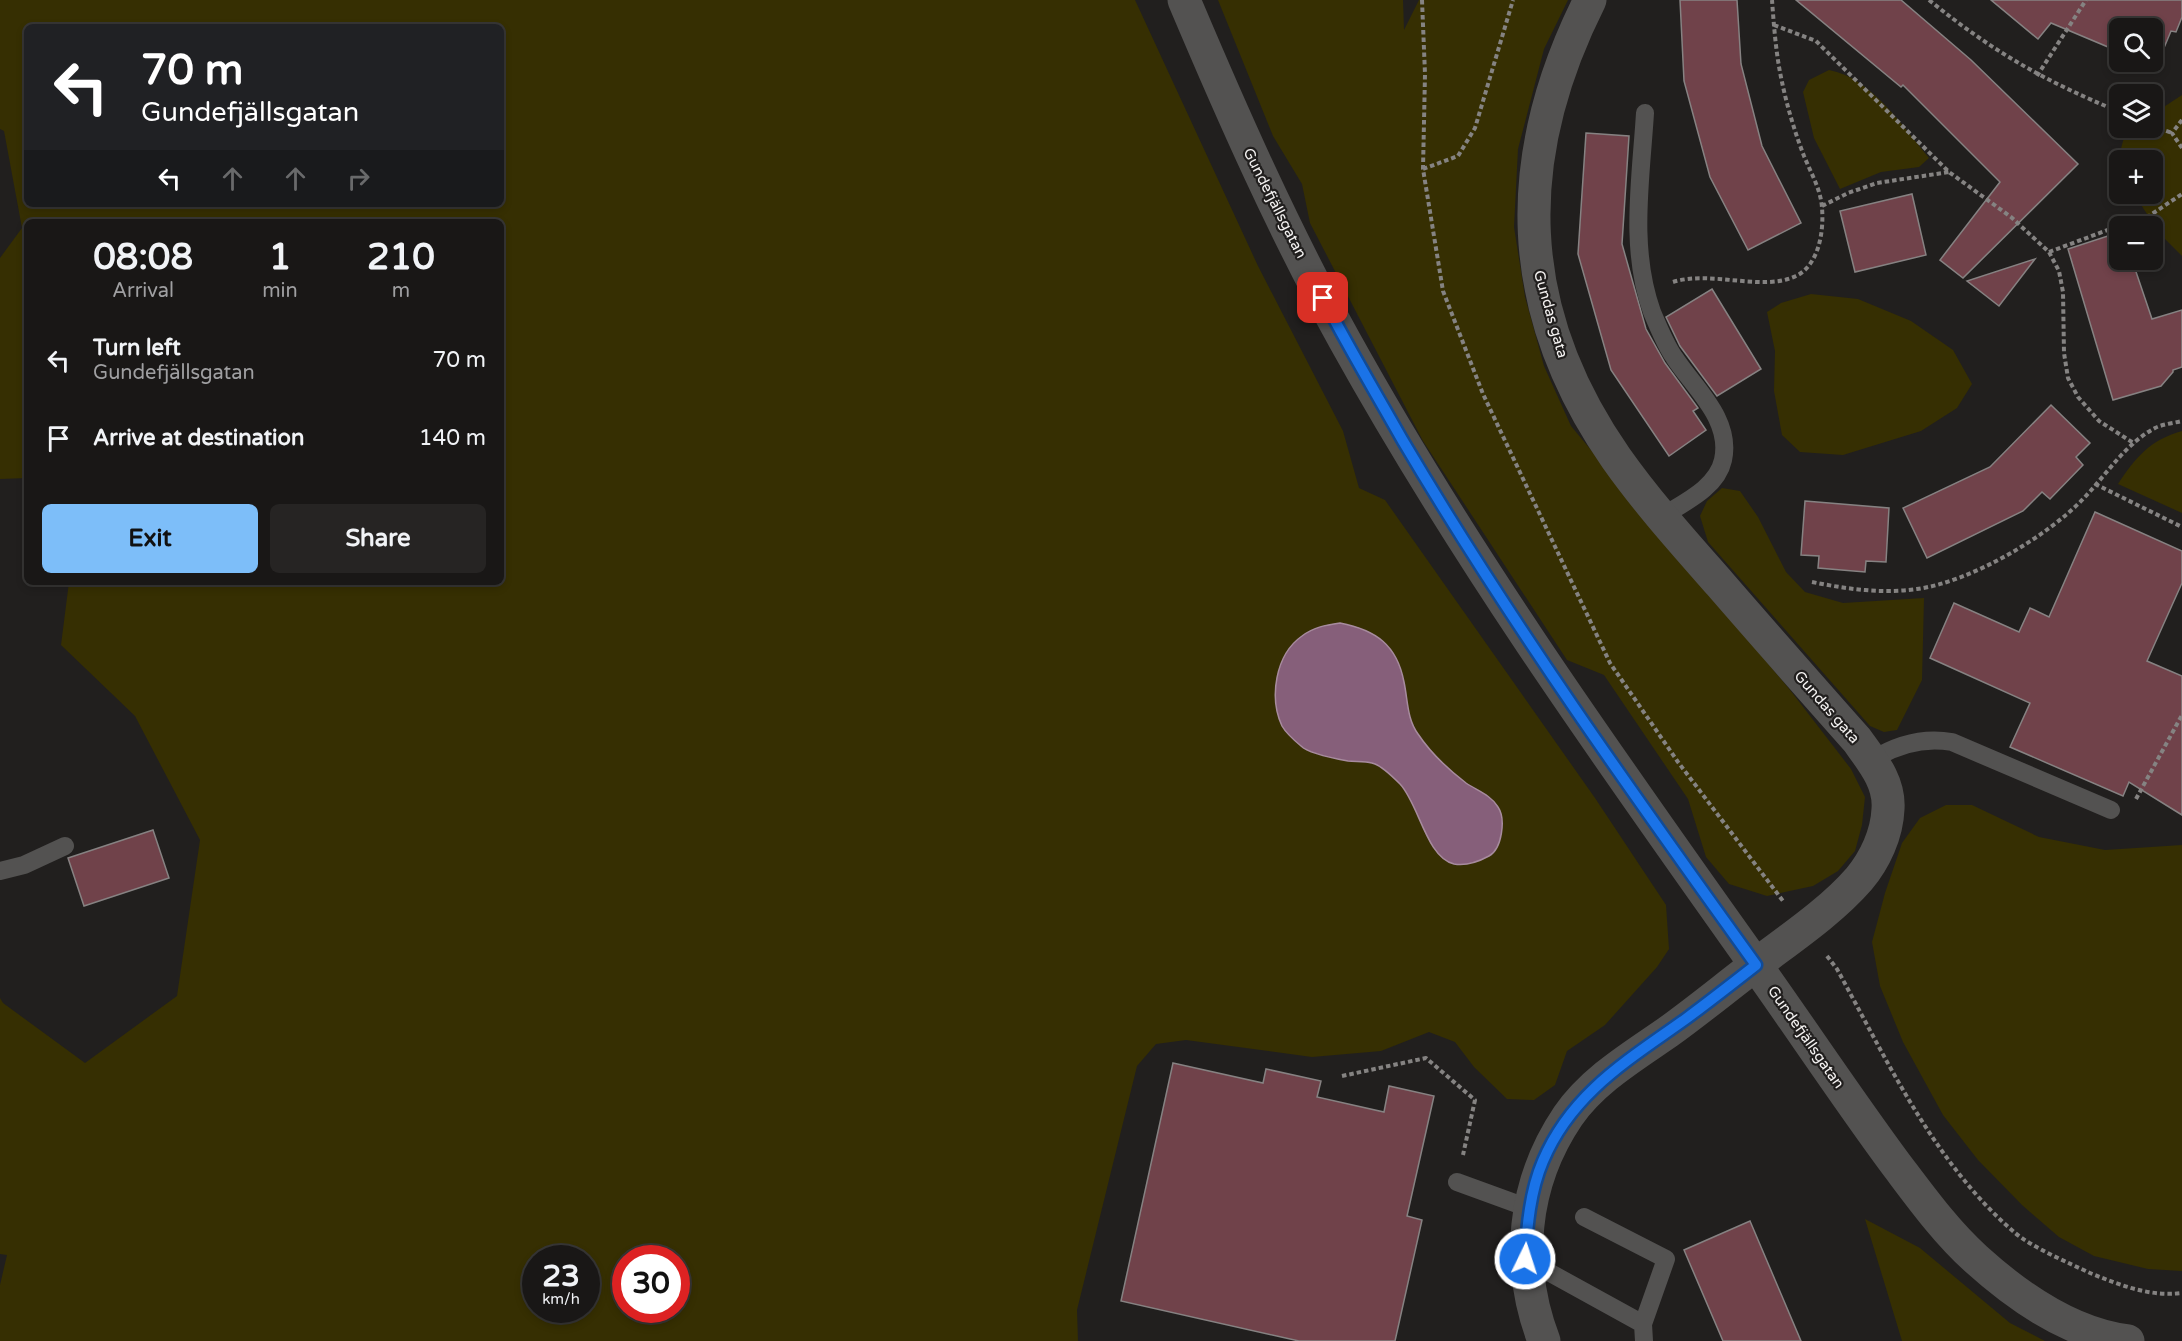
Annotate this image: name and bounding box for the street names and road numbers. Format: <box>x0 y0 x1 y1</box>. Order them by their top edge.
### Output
street label: Gundefjällsgatan <box>1239 145 1311 261</box>
street label: Gundas gata <box>1530 268 1572 360</box>
street label: Gundas gata <box>1791 667 1863 747</box>
street label: Gundefjällsgatan <box>1764 982 1848 1092</box>

